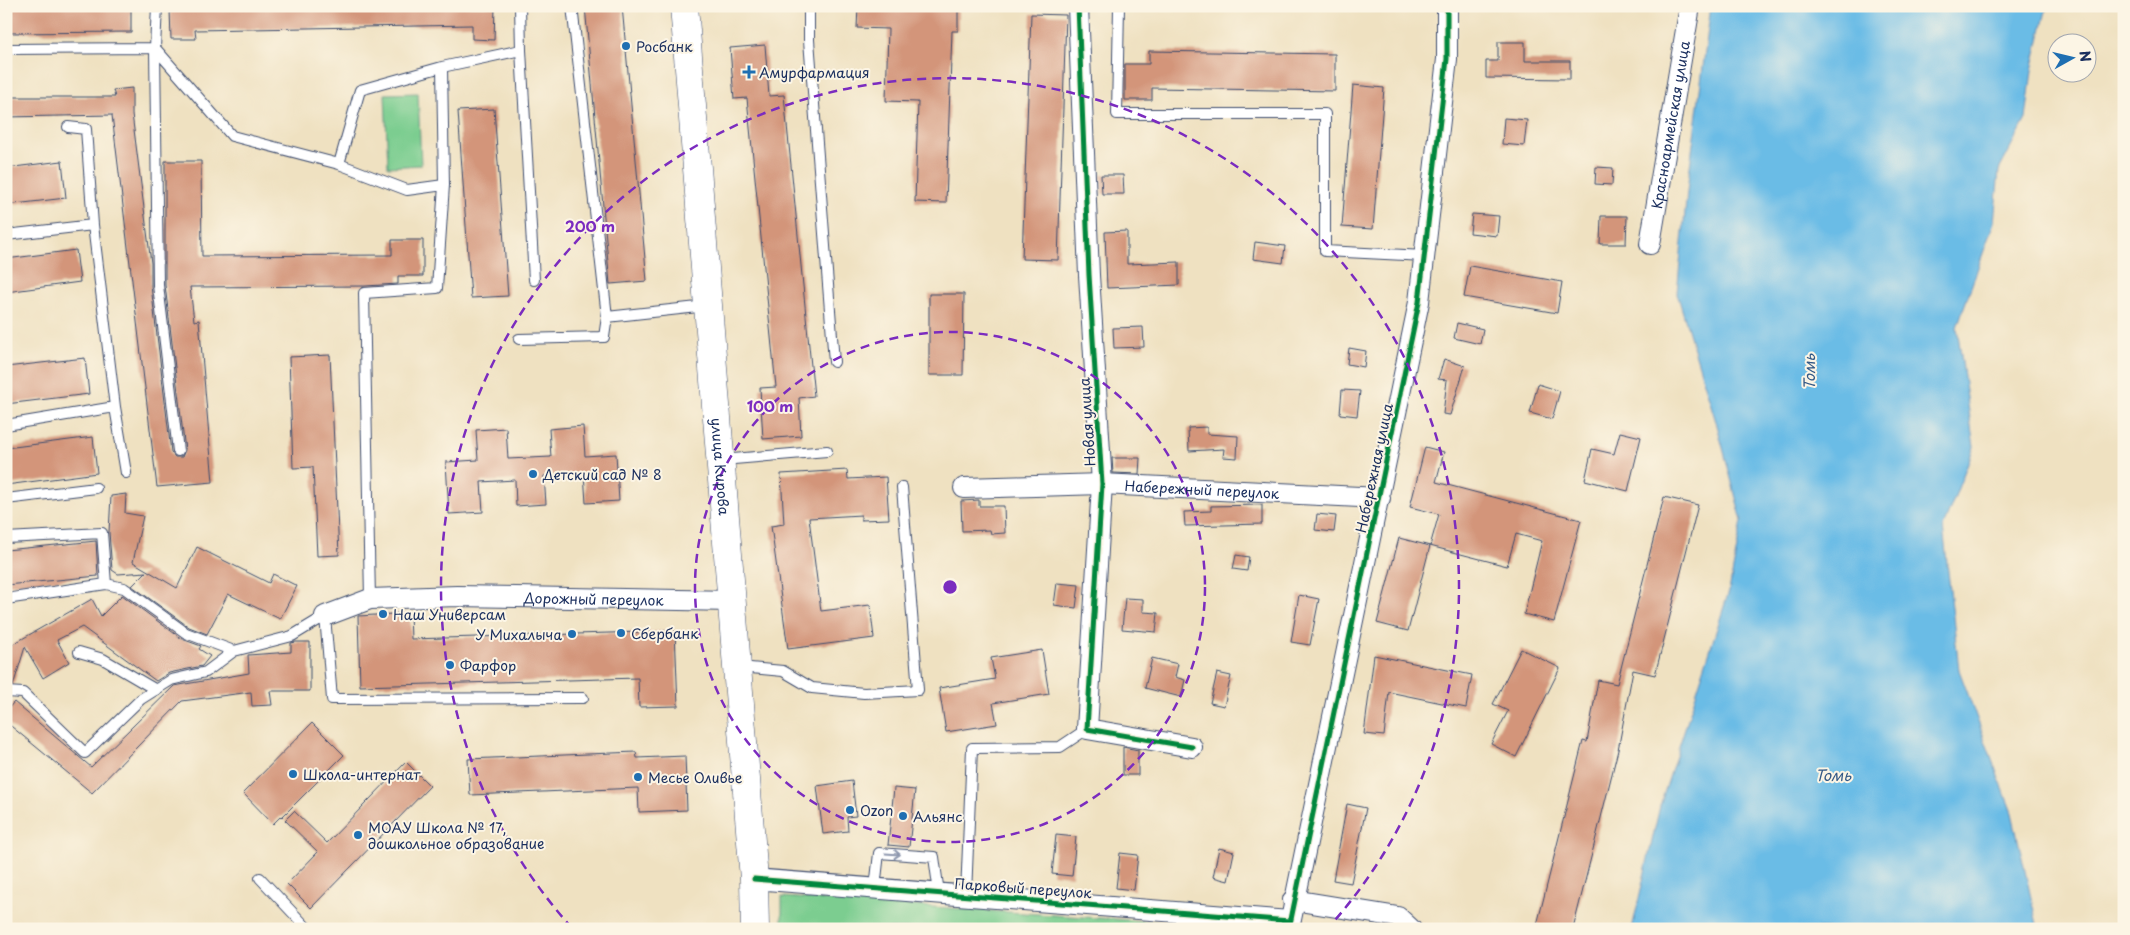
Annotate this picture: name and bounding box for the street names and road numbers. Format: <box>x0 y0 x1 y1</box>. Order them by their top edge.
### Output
street label: Красноармейская улица <box>1646 39 1695 210</box>
street label: Новая улица <box>1073 377 1101 467</box>
street label: Набережная улица <box>1350 401 1398 535</box>
street label: улица Кирова <box>707 417 735 516</box>
street label: Набережный переулок <box>1124 475 1280 503</box>
street label: Дорожный переулок <box>523 587 665 610</box>
street label: Парковый переулок <box>954 873 1093 903</box>

